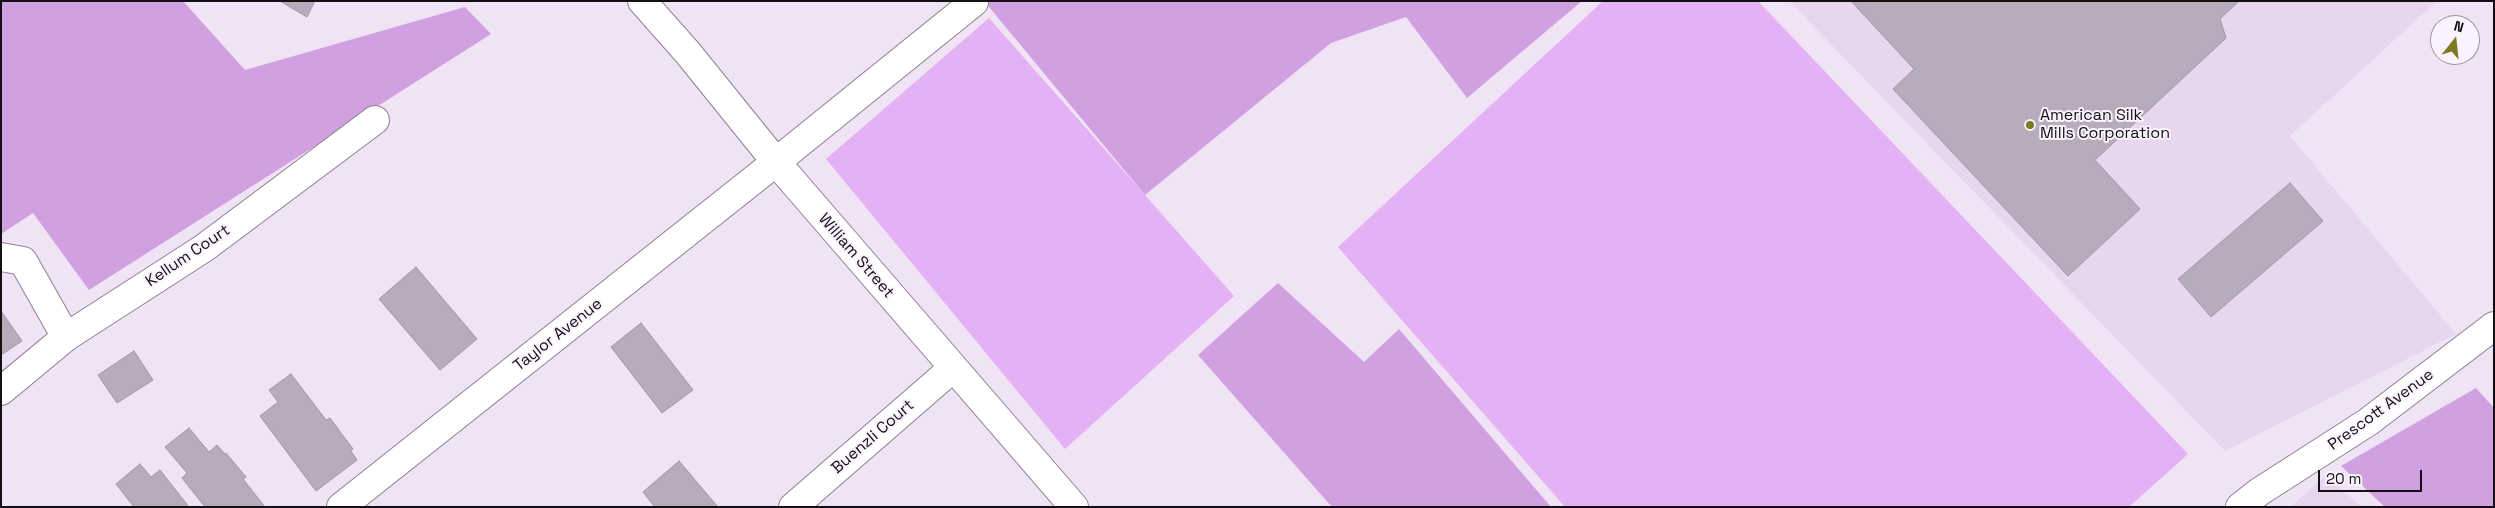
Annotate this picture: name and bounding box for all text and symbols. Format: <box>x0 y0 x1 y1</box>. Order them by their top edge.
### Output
north arrow <box>2430 15 2480 65</box>
text: N <box>2452 17 2466 36</box>
place label: American Silk Mills Corporation <box>2040 106 2170 144</box>
marker: American Silk Mills Corporation <box>2024 119 2036 131</box>
street label: William Street <box>814 210 898 302</box>
street label: Kellum Court <box>142 221 234 291</box>
street label: Taylor Avenue <box>510 294 606 376</box>
street label: Prescott Avenue <box>2324 365 2438 455</box>
street label: Buenzli Court <box>828 396 918 478</box>
scale bar <box>2320 460 2424 492</box>
text: 20 m <box>2326 469 2361 488</box>

